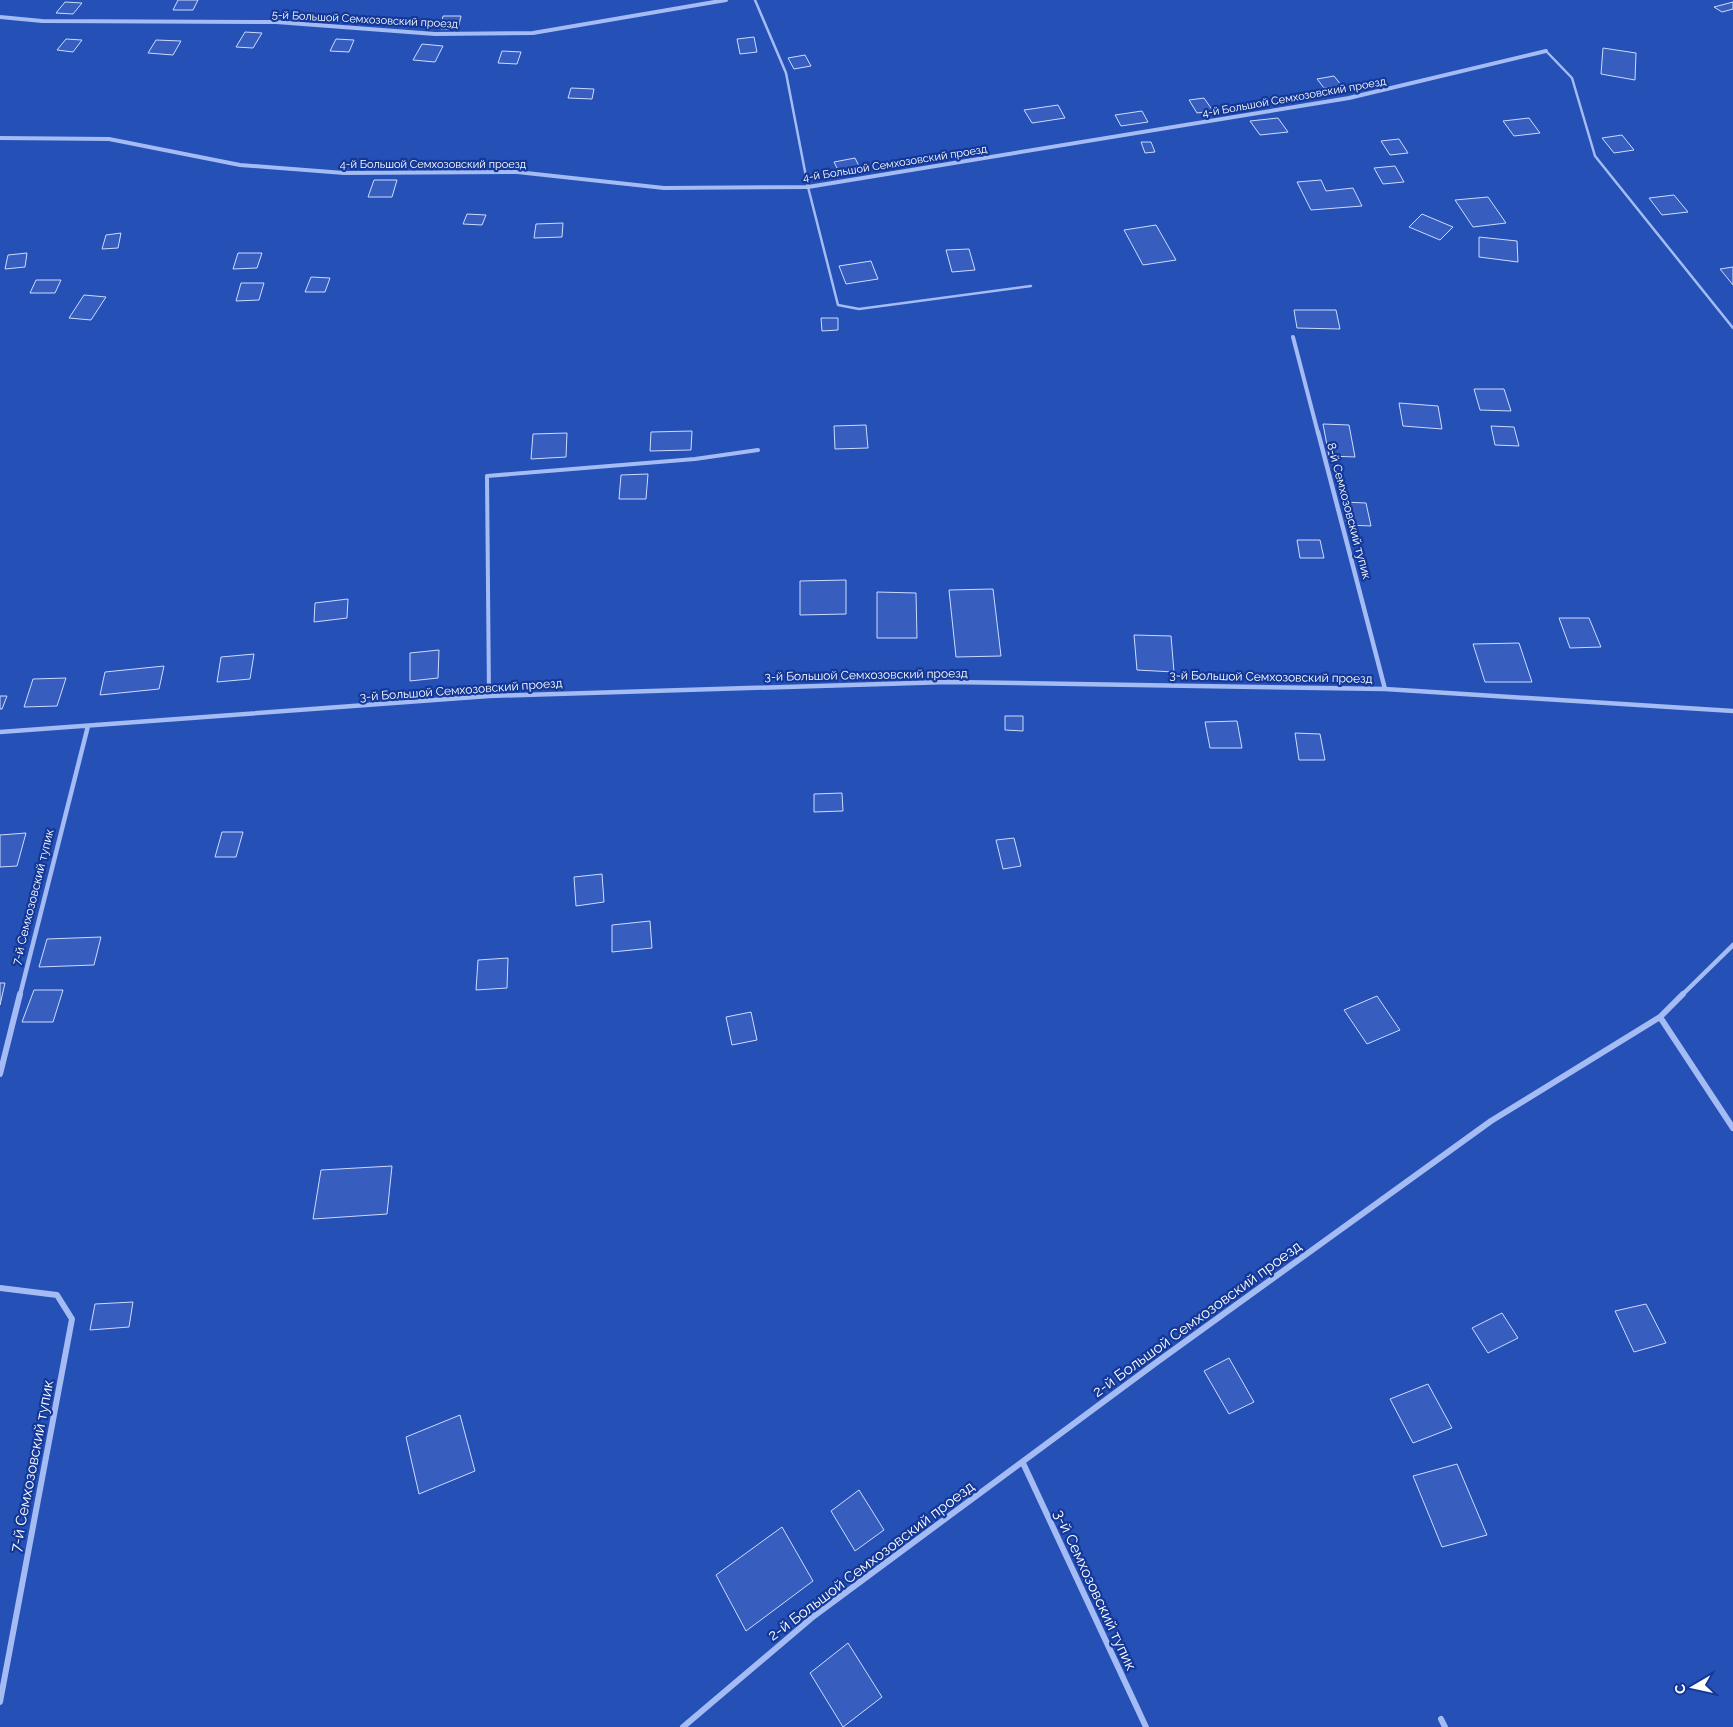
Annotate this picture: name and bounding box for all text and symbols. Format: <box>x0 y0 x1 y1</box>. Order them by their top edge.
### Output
street label: 5-й Большой Семхозовский проезд <box>272 8 459 31</box>
street label: 4-й Большой Семхозовский проезд <box>1201 75 1388 120</box>
street label: 4-й Большой Семхозовский проезд <box>802 142 989 184</box>
street label: 4-й Большой Семхозовский проезд <box>340 158 527 171</box>
street label: 8-й Семхозовский тупик <box>1324 441 1374 581</box>
street label: 3-й Большой Семхозовский проезд <box>764 666 968 684</box>
street label: 3-й Большой Семхозовский проезд <box>1169 668 1373 686</box>
street label: 3-й Большой Семхозовский проезд <box>359 676 563 704</box>
street label: 7-й Семхозовский тупик <box>9 827 57 967</box>
street label: 2-й Большой Семхозовский проезд <box>1089 1237 1305 1401</box>
street label: 7-й Семхозовский тупик <box>6 1378 58 1554</box>
street label: 2-й Большой Семхозовский проезд <box>764 1477 978 1645</box>
street label: 3-й Семхозовский тупик <box>1050 1507 1140 1673</box>
north arrow <box>1668 1662 1718 1712</box>
text: С <box>1671 1683 1689 1695</box>

